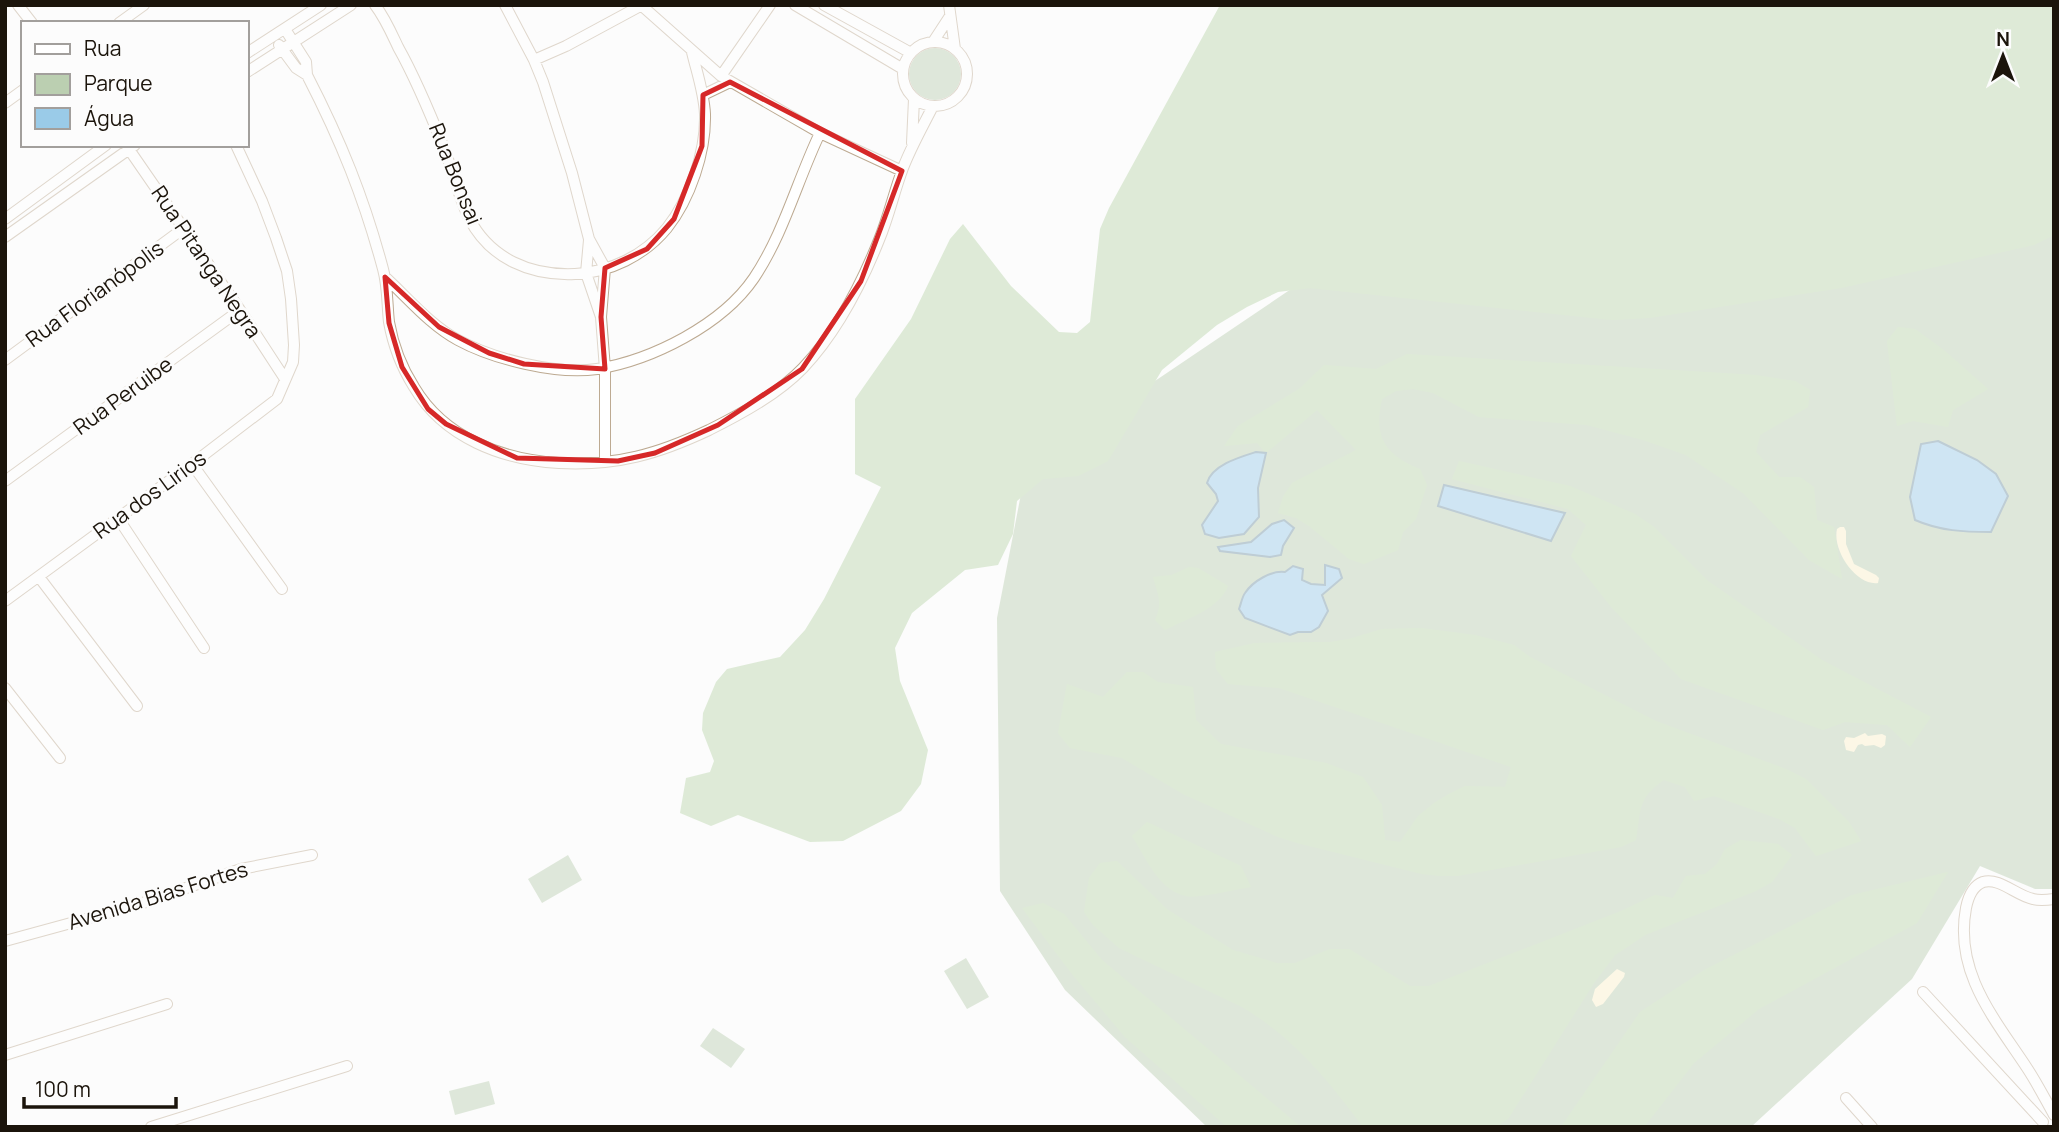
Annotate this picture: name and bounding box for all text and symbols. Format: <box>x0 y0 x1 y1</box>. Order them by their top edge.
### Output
legend <box>21 21 248 147</box>
north arrow <box>1968 21 2038 91</box>
text: N <box>1996 26 2010 52</box>
text: Rua <box>84 34 121 62</box>
text: Parque <box>84 69 153 97</box>
text: Água <box>84 104 134 132</box>
street label: Rua Bonsai <box>423 119 489 228</box>
street label: Rua Pitanga Negra <box>145 180 268 343</box>
street label: Rua Florianópolis <box>20 234 169 353</box>
street label: Rua Peruibe <box>67 350 178 441</box>
street label: Rua dos Lirios <box>87 444 211 545</box>
street label: Avenida Bias Fortes <box>64 854 251 936</box>
scale bar <box>24 1066 177 1110</box>
text: 100 m <box>35 1075 91 1103</box>

